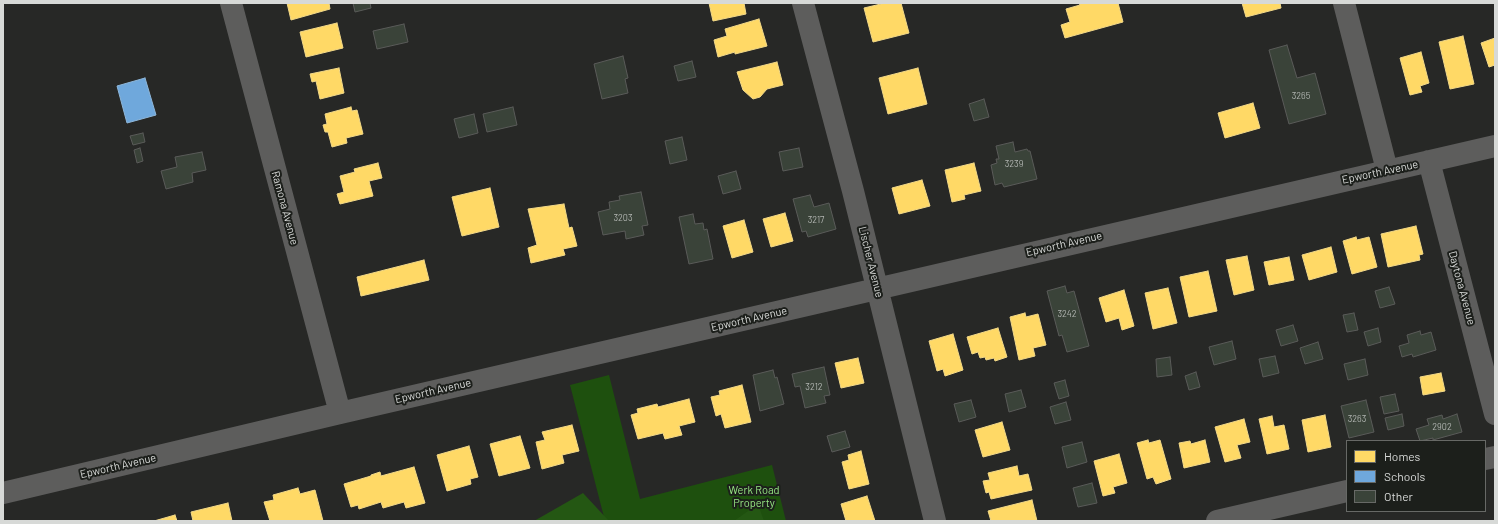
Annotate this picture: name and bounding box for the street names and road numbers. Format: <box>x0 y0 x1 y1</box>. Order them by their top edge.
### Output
street label: Epworth Avenue <box>1341 157 1419 187</box>
street label: Ramona Avenue <box>269 170 301 246</box>
street label: Lischer Avenue <box>856 225 886 299</box>
street label: Epworth Avenue <box>1025 229 1103 259</box>
street label: Daytona Avenue <box>1446 250 1478 326</box>
street label: Epworth Avenue <box>710 304 788 334</box>
street label: Epworth Avenue <box>394 376 472 406</box>
street label: Epworth Avenue <box>79 451 157 481</box>

